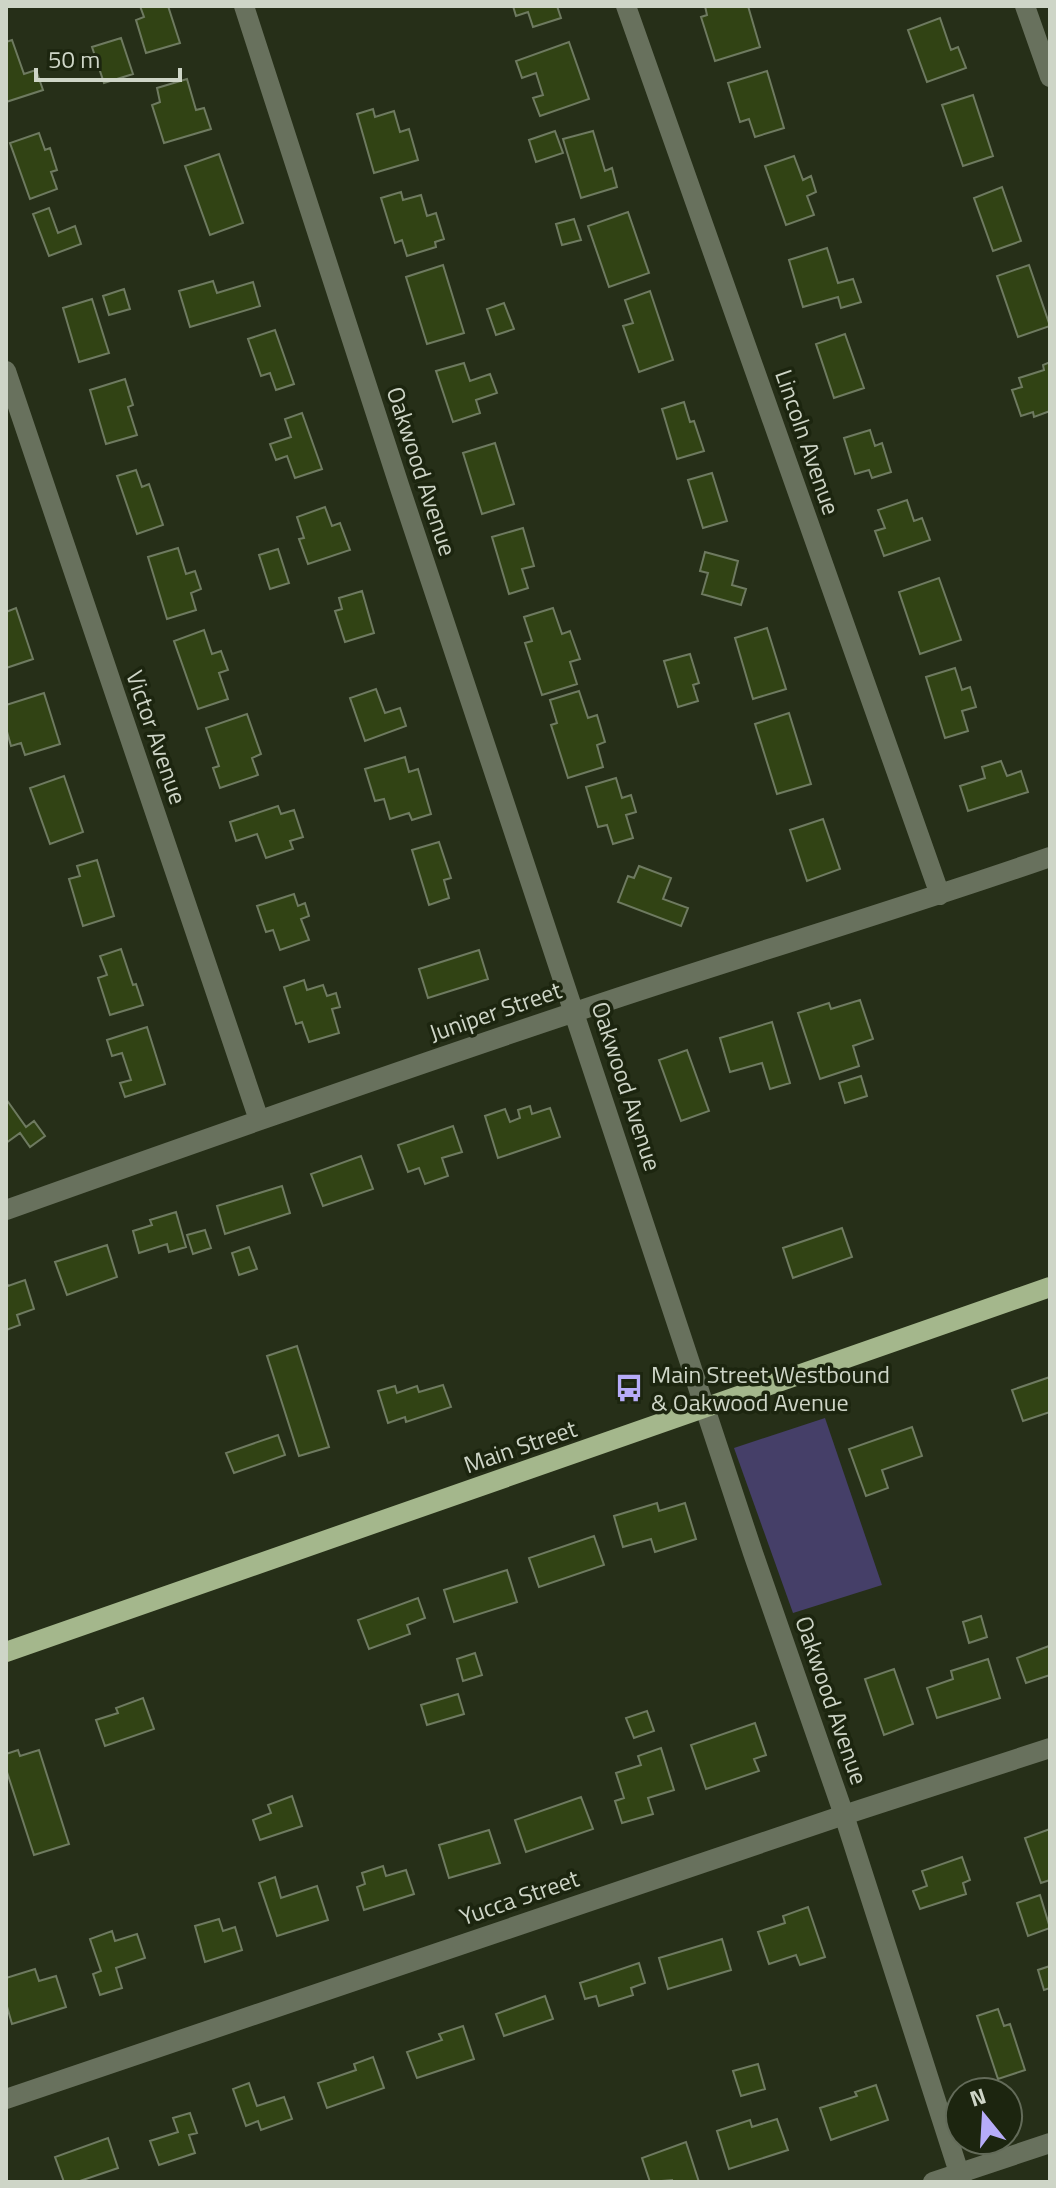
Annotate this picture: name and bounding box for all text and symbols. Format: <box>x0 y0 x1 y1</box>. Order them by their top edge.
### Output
scale bar <box>36 32 180 82</box>
text: 50 m <box>48 41 100 77</box>
street label: Lincoln Avenue <box>766 365 850 519</box>
street label: Oakwood Avenue <box>378 382 466 560</box>
street label: Victor Avenue <box>117 665 197 809</box>
street label: Juniper Street <box>424 971 567 1050</box>
street label: Oakwood Avenue <box>583 997 671 1175</box>
place label: Main Street Westbound & Oakwood Avenue <box>651 1356 890 1420</box>
bus stop icon: Main Street Westbound & Oakwood Avenue <box>614 1373 644 1403</box>
street label: Main Street <box>459 1410 582 1482</box>
street label: Oakwood Avenue <box>786 1611 878 1789</box>
street label: Yucca Street <box>454 1860 584 1934</box>
north arrow <box>944 2076 1024 2156</box>
text: N <box>965 2078 990 2116</box>

